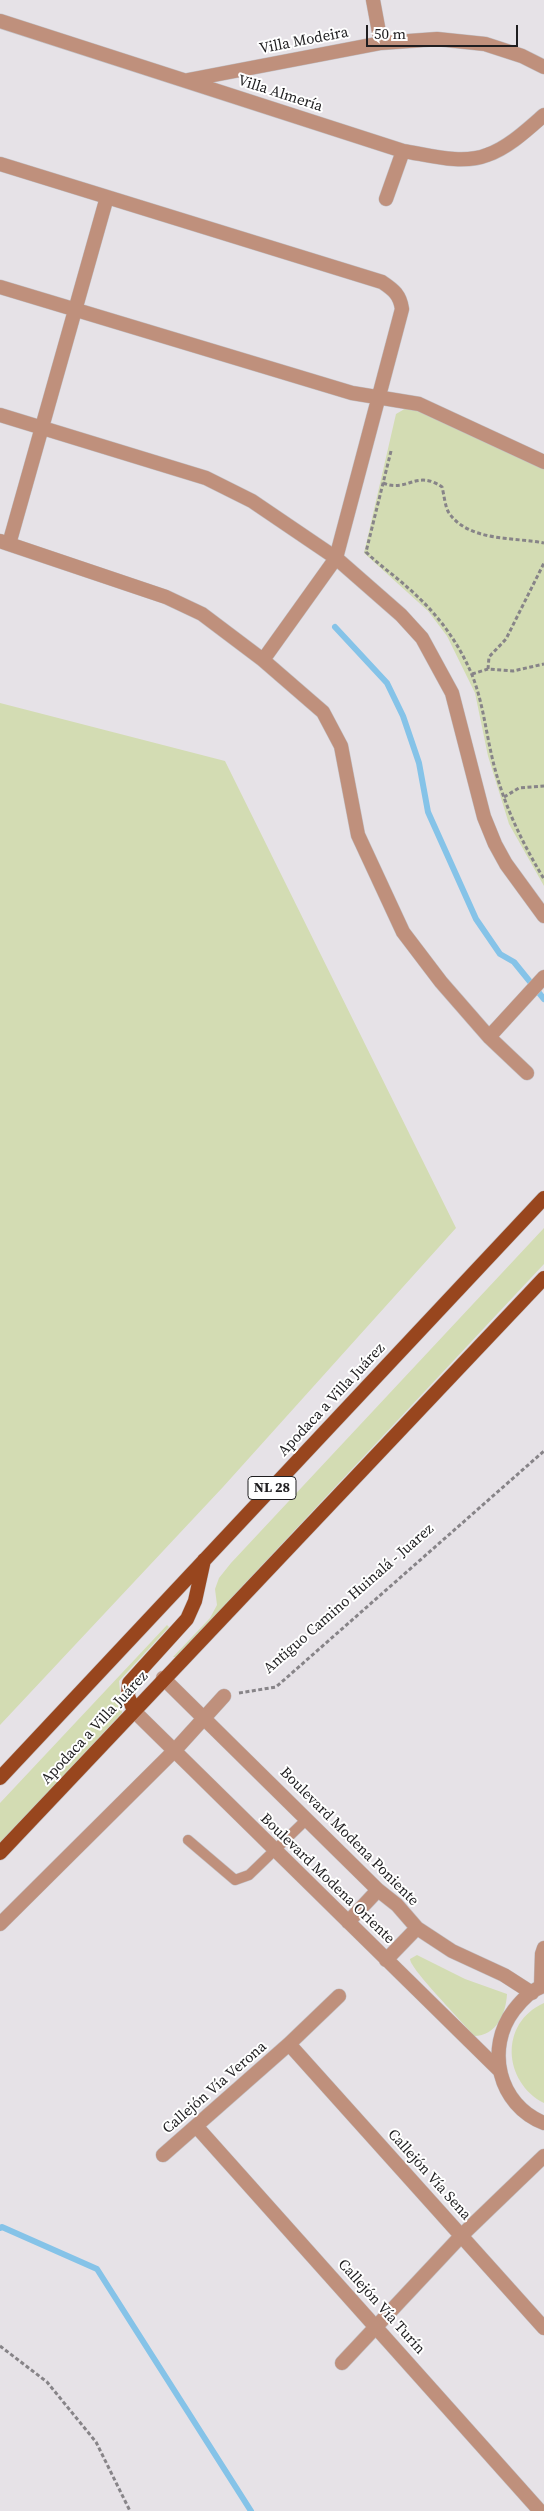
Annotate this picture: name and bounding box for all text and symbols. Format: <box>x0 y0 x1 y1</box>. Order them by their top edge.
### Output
scale bar <box>369 15 522 47</box>
text: 50 m <box>374 23 406 44</box>
street label: Villa Modeira <box>258 24 350 58</box>
street label: Villa Almería <box>235 72 325 116</box>
street label: Apodaca a Villa Juárez <box>275 1340 389 1460</box>
road number: NL 28 <box>248 1476 296 1500</box>
street label: Antiguo Camino Huinalá - Juarez <box>260 1520 438 1678</box>
street label: Apodaca a Villa Juárez <box>38 1668 152 1788</box>
street label: Boulevard Modena Poniente <box>276 1764 422 1910</box>
street label: Boulevard Modena Oriente <box>256 1810 398 1948</box>
street label: Callejón Vía Verona <box>159 2038 271 2138</box>
street label: Callejón Vía Sena <box>384 2126 474 2224</box>
street label: Callejón Vía Turín <box>334 2256 428 2358</box>

